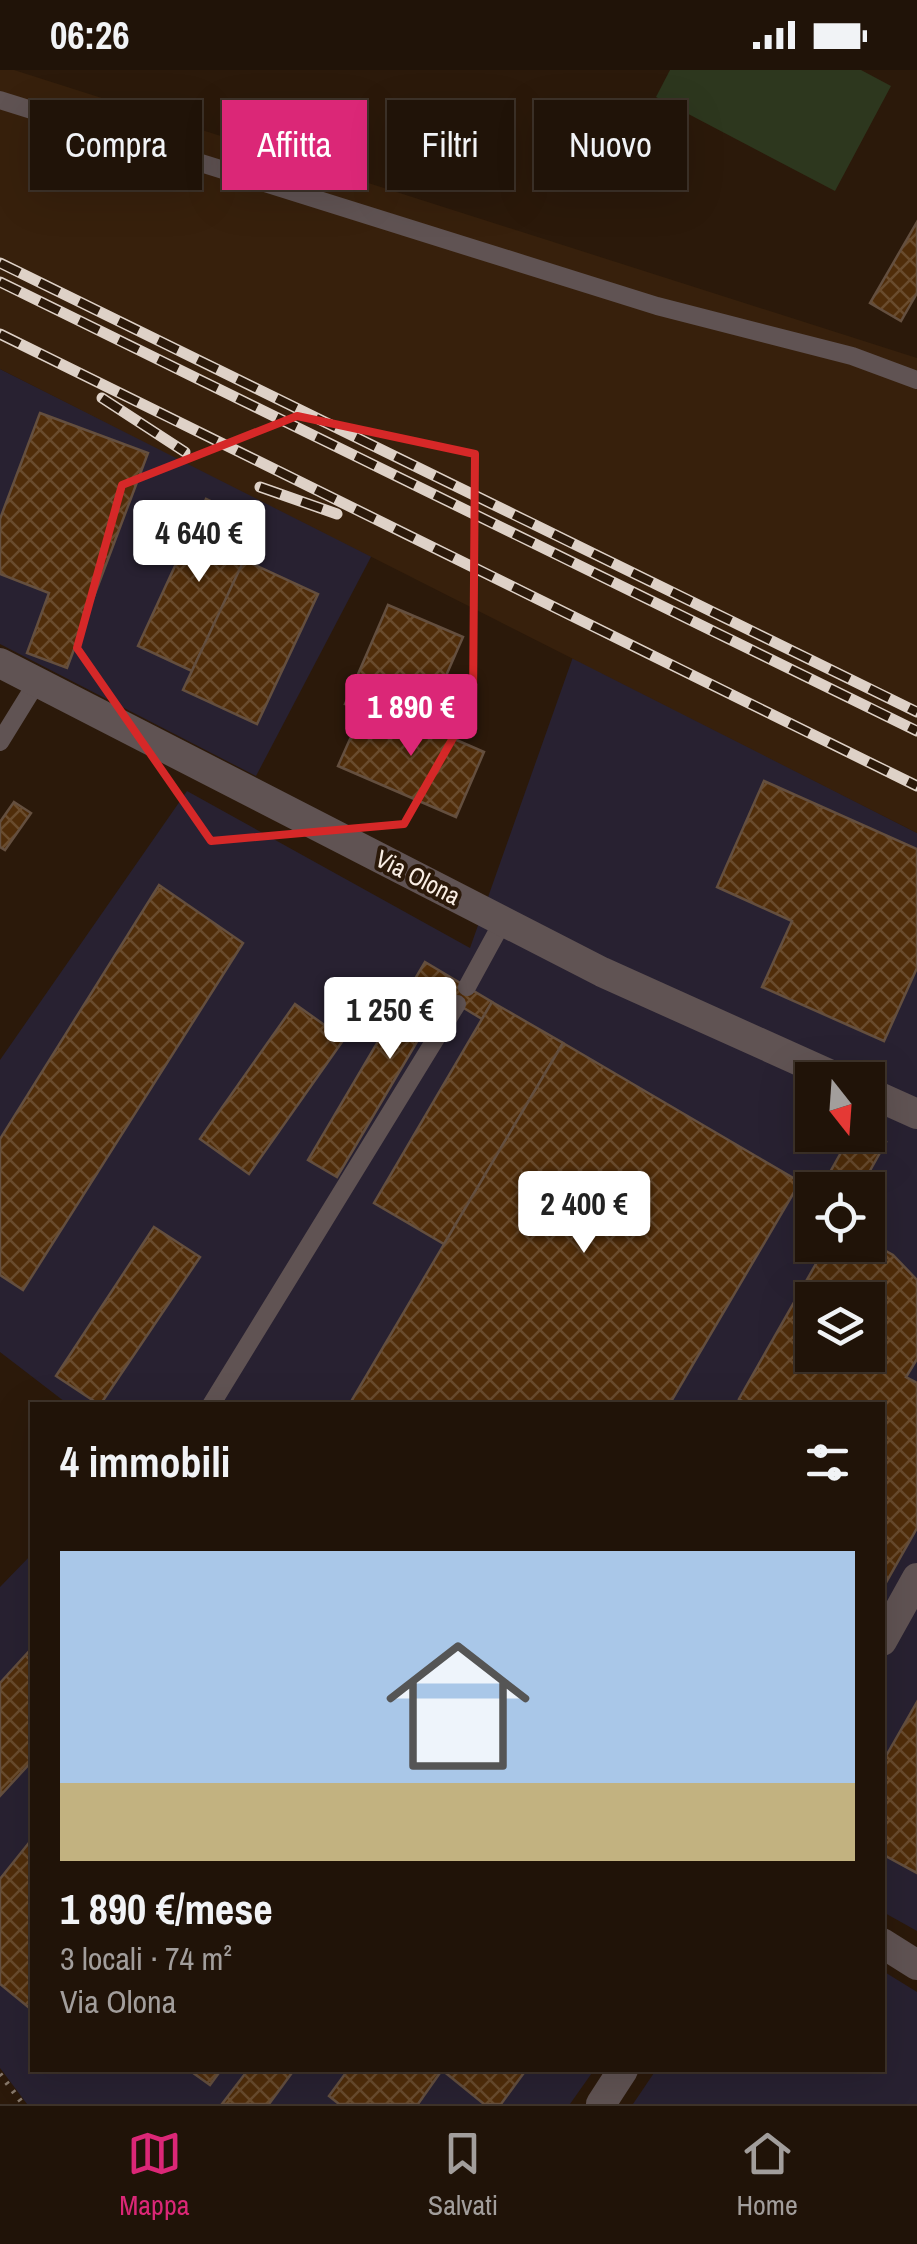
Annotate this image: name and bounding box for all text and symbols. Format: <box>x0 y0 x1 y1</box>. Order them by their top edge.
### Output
text: 06:26 <box>50 10 130 61</box>
chip: Compra <box>30 100 202 190</box>
chip: Affitta <box>222 100 367 190</box>
chip: Filtri <box>387 100 514 190</box>
chip: Nuovo <box>534 100 687 190</box>
pin: 4 640 € <box>107 500 291 585</box>
text: 4 640 € <box>155 511 243 554</box>
pin: 1 890 € <box>319 674 503 759</box>
text: 1 890 € <box>367 685 455 728</box>
street label: Via Olona <box>370 841 467 913</box>
pin: 1 250 € <box>298 977 482 1062</box>
text: 1 250 € <box>346 988 434 1031</box>
north arrow <box>795 1062 885 1152</box>
map controls <box>795 1062 885 1372</box>
pin: 2 400 € <box>492 1171 676 1256</box>
button: locate <box>795 1172 885 1262</box>
text: 2 400 € <box>540 1182 628 1225</box>
button: layers <box>795 1282 885 1372</box>
text: 4 immobili <box>60 1434 230 1490</box>
icon: filters <box>800 1435 855 1490</box>
icon: home <box>368 1616 548 1796</box>
text: 1 890 €/mese <box>60 1881 273 1937</box>
text: 3 locali · 74 m² <box>60 1937 232 1980</box>
text: Via Olona <box>60 1980 176 2023</box>
tab: Mappa <box>119 2126 189 2224</box>
tab: Salvati <box>428 2126 498 2224</box>
tab: Home <box>737 2126 798 2224</box>

